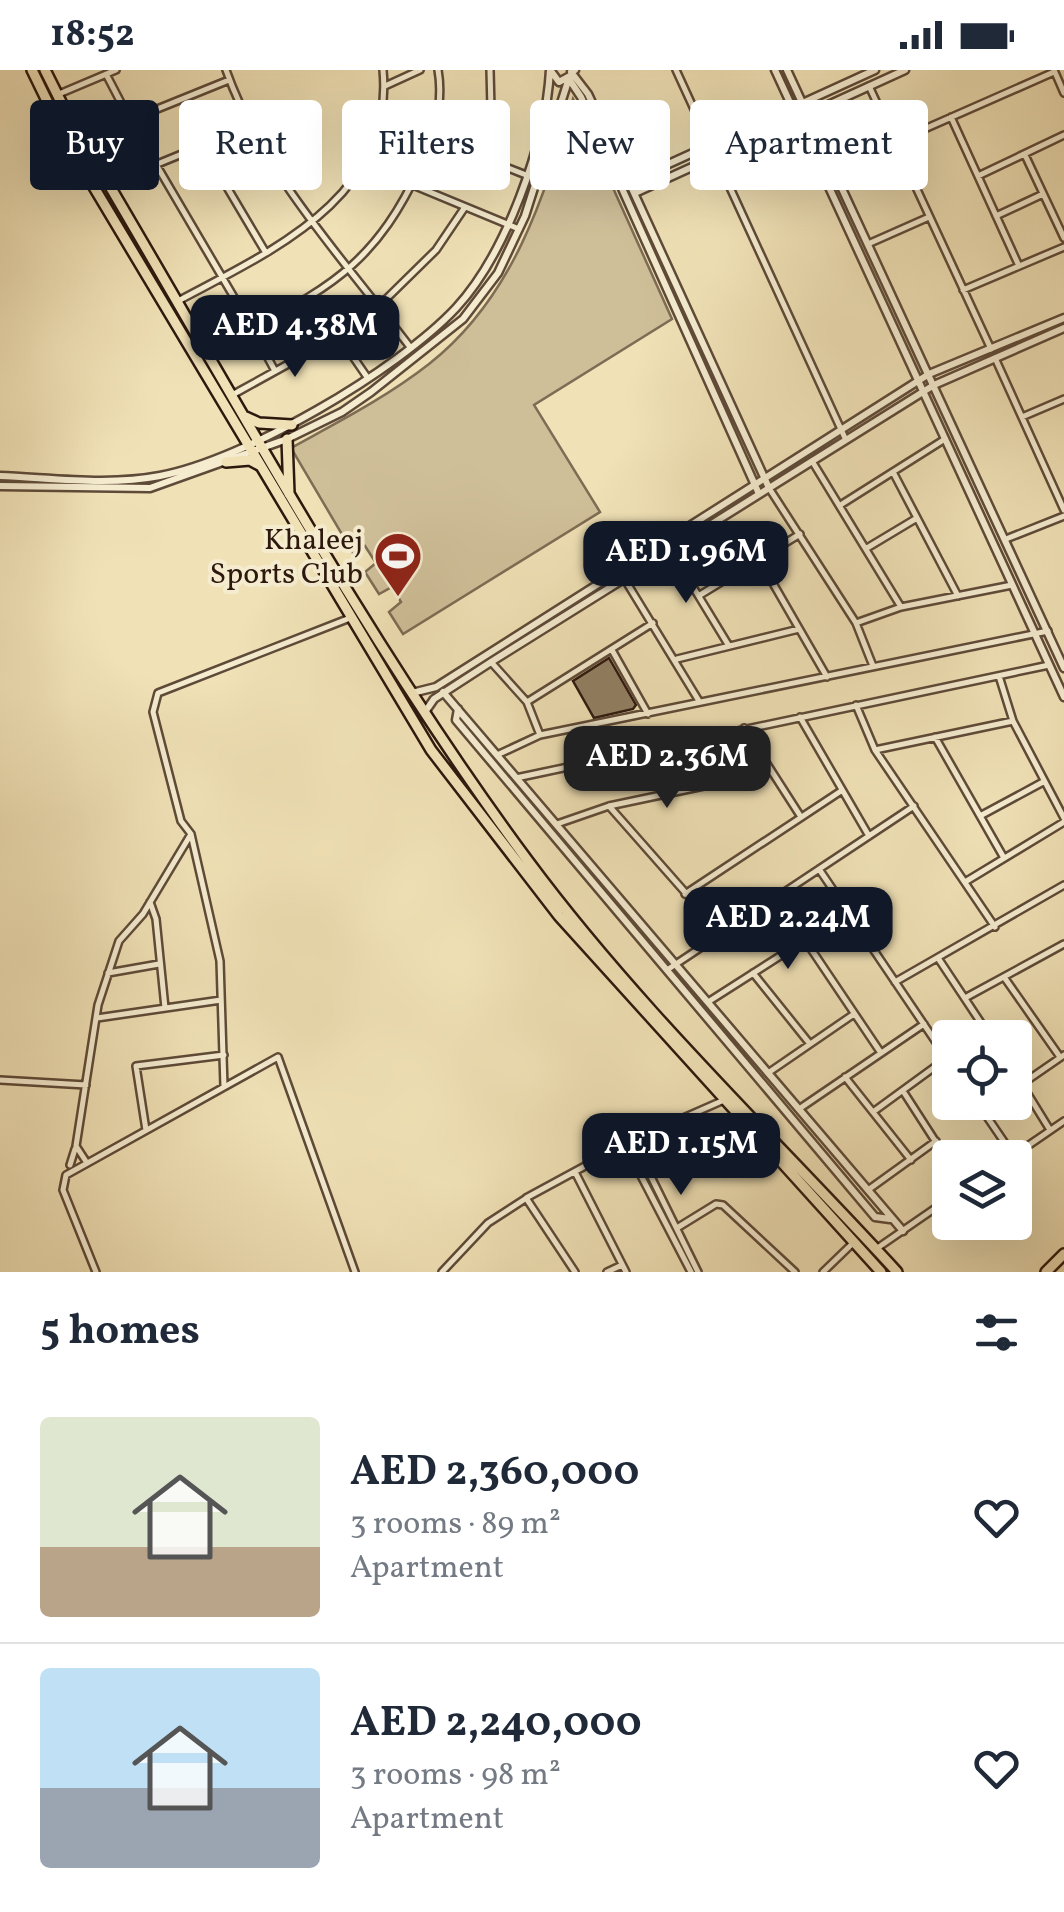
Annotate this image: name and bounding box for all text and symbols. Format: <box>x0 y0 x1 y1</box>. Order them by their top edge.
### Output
text: 18:52 <box>50 9 135 62</box>
chip: Buy <box>30 100 159 190</box>
chip: Rent <box>179 100 322 190</box>
chip: Filters <box>342 100 510 190</box>
chip: New <box>530 100 670 190</box>
chip: Apartment <box>690 100 928 190</box>
pin: AED 4.38M <box>181 295 409 380</box>
text: AED 4.38M <box>212 305 378 349</box>
place label: Khaleej Sports Club <box>209 520 363 596</box>
pin: AED 1.96M <box>572 521 800 606</box>
sports icon: Khaleej Sports Club <box>372 530 424 598</box>
text: AED 1.96M <box>605 531 767 575</box>
pin: AED 2.36M <box>553 726 781 811</box>
text: AED 2.36M <box>586 736 748 780</box>
pin: AED 2.24M <box>674 887 902 972</box>
text: AED 2.24M <box>706 897 870 941</box>
map controls <box>932 1020 1032 1240</box>
button: locate <box>932 1020 1032 1120</box>
pin: AED 1.15M <box>567 1113 795 1198</box>
text: AED 1.15M <box>604 1123 758 1167</box>
button: layers <box>932 1140 1032 1240</box>
text: 5 homes <box>40 1303 200 1362</box>
icon: filters <box>969 1305 1024 1360</box>
text: AED 2,360,000 <box>350 1444 639 1503</box>
icon: home <box>120 1457 240 1577</box>
icon: heart <box>969 1490 1024 1545</box>
text: 3 rooms · 89 m² <box>350 1503 561 1547</box>
text: Apartment <box>350 1547 504 1591</box>
text: AED 2,240,000 <box>350 1695 642 1754</box>
icon: home <box>120 1708 240 1828</box>
icon: heart <box>969 1741 1024 1796</box>
text: 3 rooms · 98 m² <box>350 1754 561 1798</box>
text: Apartment <box>350 1798 504 1842</box>

